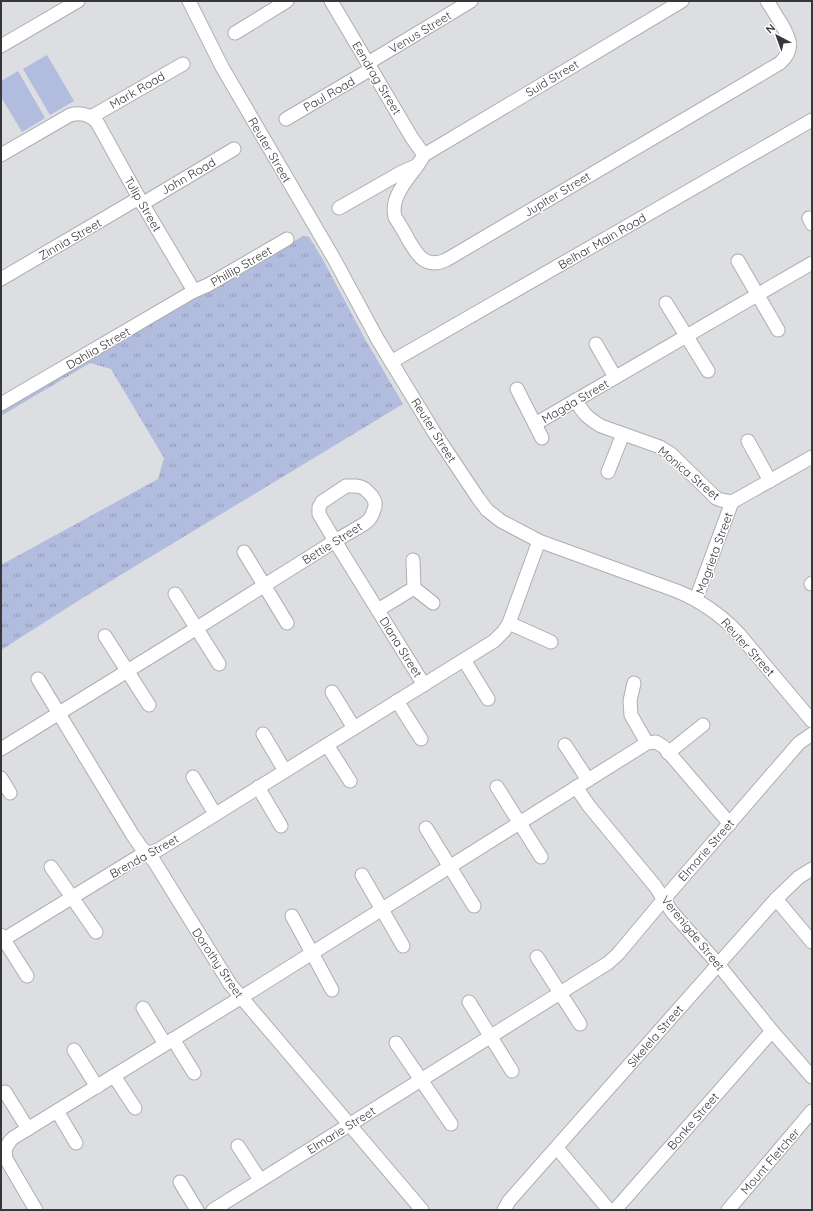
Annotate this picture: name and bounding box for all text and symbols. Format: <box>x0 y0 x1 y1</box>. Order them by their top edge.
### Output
street label: Venus Street <box>386 8 454 56</box>
north arrow <box>757 16 797 56</box>
text: N <box>763 21 778 36</box>
street label: Eendrag Street <box>349 39 405 117</box>
street label: Suid Street <box>523 56 581 100</box>
street label: Mark Road <box>107 68 167 112</box>
street label: Paul Road <box>301 73 357 115</box>
street label: Reuter Street <box>245 115 295 185</box>
street label: John Road <box>158 154 218 198</box>
street label: Jupiter Street <box>521 168 593 220</box>
street label: Tulip Street <box>121 174 165 234</box>
street label: Belhar Main Road <box>555 210 649 272</box>
street label: Zinnia Street <box>36 215 104 263</box>
street label: Phillip Street <box>208 243 274 289</box>
street label: Dahlia Street <box>63 324 133 372</box>
street label: Magda Street <box>539 376 611 426</box>
street label: Reuter Street <box>408 395 460 465</box>
street label: Monica Street <box>655 443 723 503</box>
street label: Magrieta Street <box>692 510 736 596</box>
street label: Bettie Street <box>299 519 365 567</box>
street label: Diana Street <box>376 614 426 680</box>
street label: Reuter Street <box>718 615 778 679</box>
street label: Elmarie Street <box>675 816 737 884</box>
street label: Brenda Street <box>107 831 181 881</box>
street label: Verenigde Street <box>658 892 728 974</box>
street label: Dorothy Street <box>189 925 247 1001</box>
street label: Sikelela Street <box>624 1002 686 1070</box>
street label: Bonke Street <box>664 1089 722 1153</box>
street label: Elmarie Street <box>304 1103 378 1157</box>
street label: Mount Fletcher <box>737 1124 803 1197</box>

